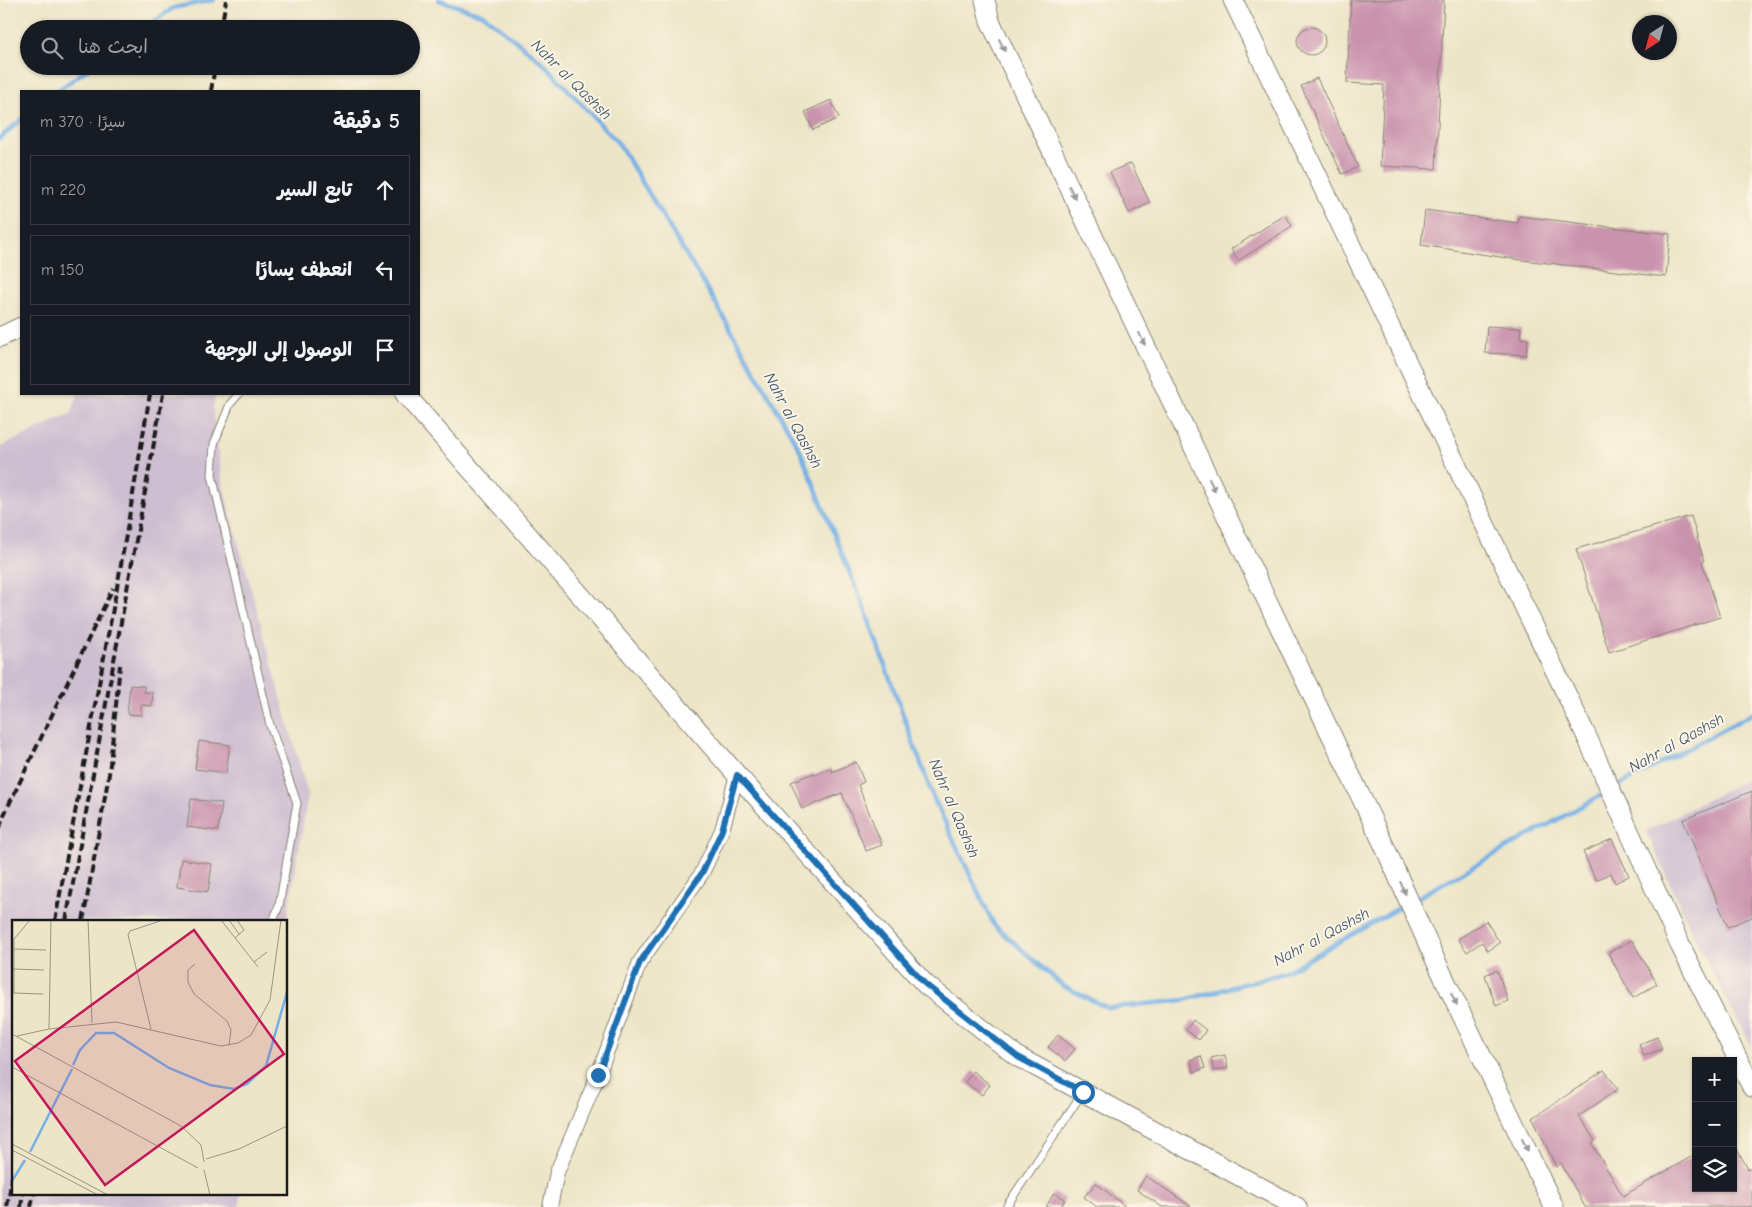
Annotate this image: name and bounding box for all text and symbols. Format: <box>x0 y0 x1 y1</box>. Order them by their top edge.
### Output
north arrow <box>1632 15 1677 60</box>
search box <box>20 20 420 75</box>
icon: search <box>38 34 66 62</box>
text: ابحث هنا <box>78 36 148 58</box>
water label: Nahr al Qashsh <box>527 36 615 124</box>
one-way arrow <box>998 38 1006 53</box>
text: 5 دقيقة <box>333 109 400 133</box>
text: سيرًا · 370 m <box>40 113 125 131</box>
icon: ahead <box>371 176 399 204</box>
text: تابع السير <box>278 179 352 201</box>
text: 220 m <box>41 181 86 199</box>
one-way arrow <box>1068 185 1076 199</box>
icon: left <box>371 256 399 284</box>
text: انعطف يسارًا <box>255 259 352 281</box>
text: 150 m <box>41 261 84 279</box>
one-way arrow <box>1138 332 1146 346</box>
icon: arrive <box>371 336 399 364</box>
text: الوصول إلى الوجهة <box>205 339 352 361</box>
water label: Nahr al Qashsh <box>760 369 826 472</box>
one-way arrow <box>1208 478 1216 492</box>
water label: Nahr al Qashsh <box>1626 709 1727 776</box>
water label: Nahr al Qashsh <box>925 756 983 861</box>
one-way arrow <box>1399 881 1407 895</box>
water label: Nahr al Qashsh <box>1270 904 1373 970</box>
inset map <box>12 920 288 1194</box>
one-way arrow <box>1451 992 1459 1006</box>
map controls <box>1692 1057 1737 1192</box>
button: + <box>1692 1057 1737 1102</box>
route end <box>587 1064 610 1087</box>
route start <box>1072 1081 1095 1104</box>
button: − <box>1692 1102 1737 1147</box>
one-way arrow <box>1521 1138 1529 1152</box>
button: layers <box>1692 1147 1737 1192</box>

